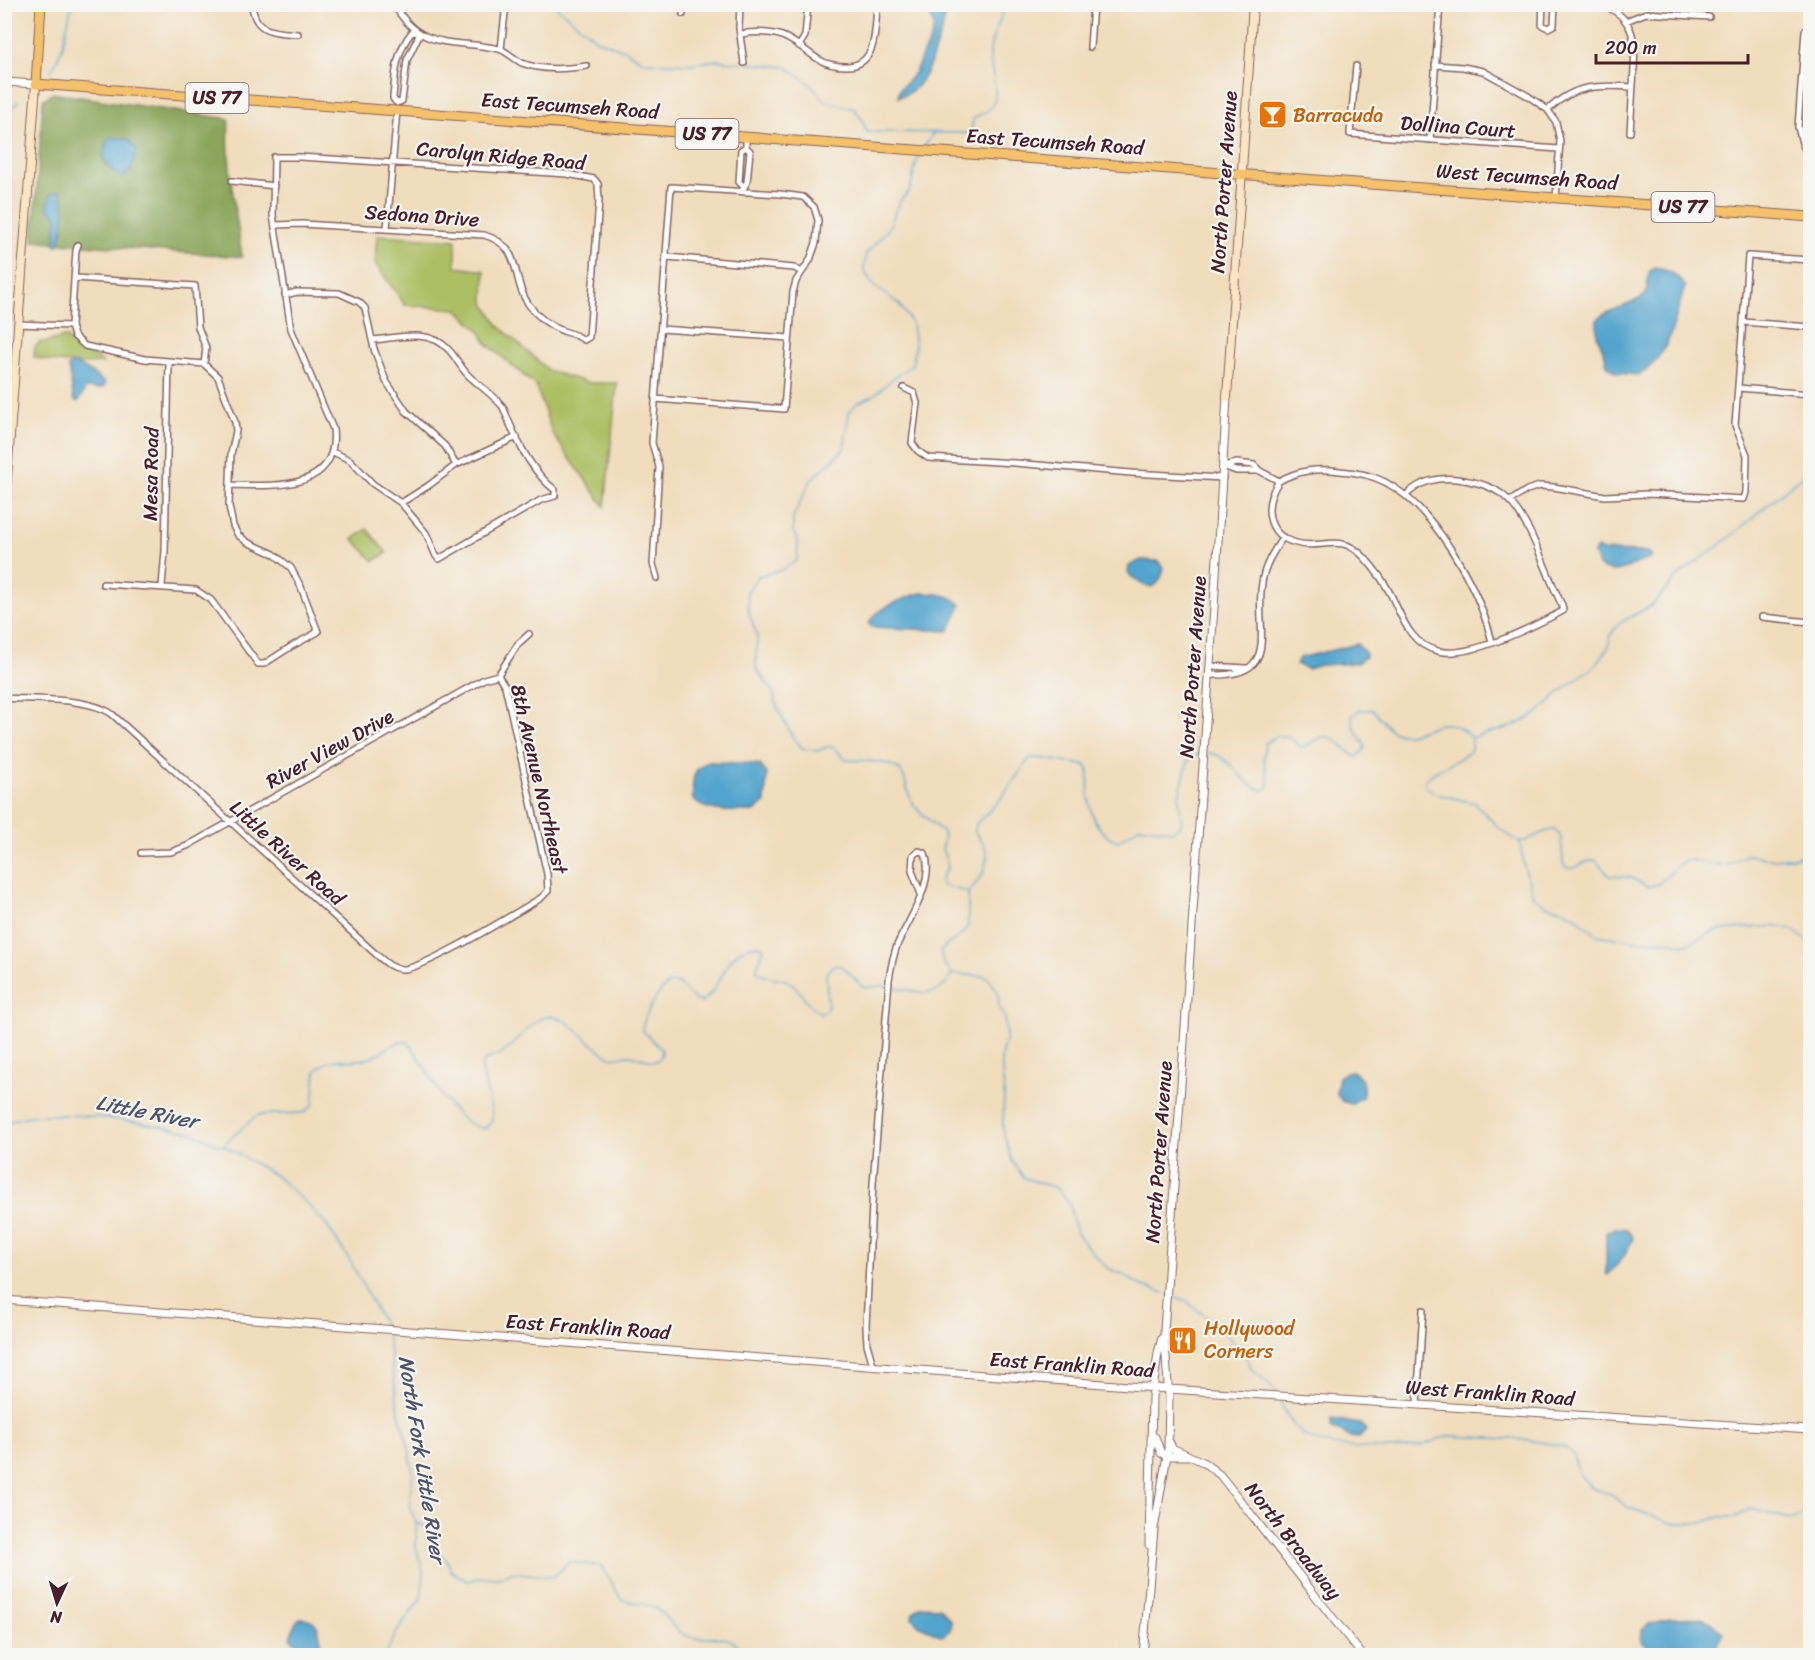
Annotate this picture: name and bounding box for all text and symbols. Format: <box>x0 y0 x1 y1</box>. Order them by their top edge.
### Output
scale bar <box>1596 27 1748 65</box>
text: 200 m <box>1605 32 1657 64</box>
street label: East Tecumseh Road <box>480 82 661 130</box>
road number: US 77 <box>186 83 248 113</box>
street label: North Porter Avenue <box>1200 89 1248 274</box>
place label: Barracuda <box>1293 98 1383 133</box>
bar icon: Barracuda <box>1256 99 1288 131</box>
street label: Dollina Court <box>1399 106 1517 149</box>
street label: East Tecumseh Road <box>965 118 1146 166</box>
road number: US 77 <box>676 119 738 149</box>
street label: Carolyn Ridge Road <box>415 131 588 181</box>
street label: West Tecumseh Road <box>1435 153 1620 201</box>
road number: US 77 <box>1652 192 1714 222</box>
street label: Sedona Drive <box>364 195 480 237</box>
street label: Mesa Road <box>133 425 169 521</box>
street label: North Porter Avenue <box>1169 574 1217 759</box>
street label: 8th Avenue Northeast <box>500 681 578 878</box>
street label: River View Drive <box>259 699 401 799</box>
street label: Little River Road <box>221 791 354 916</box>
street label: North Porter Avenue <box>1135 1059 1183 1244</box>
water label: Little River <box>93 1084 204 1141</box>
street label: East Franklin Road <box>505 1304 673 1350</box>
place label: Hollywood Corners <box>1204 1311 1296 1369</box>
restaurant icon: Hollywood Corners <box>1167 1324 1199 1356</box>
street label: East Franklin Road <box>989 1342 1157 1388</box>
water label: North Fork Little River <box>387 1353 458 1569</box>
street label: West Franklin Road <box>1404 1370 1577 1416</box>
street label: North Broadway <box>1235 1474 1351 1608</box>
north arrow <box>27 1573 87 1633</box>
text: N <box>49 1603 64 1632</box>

